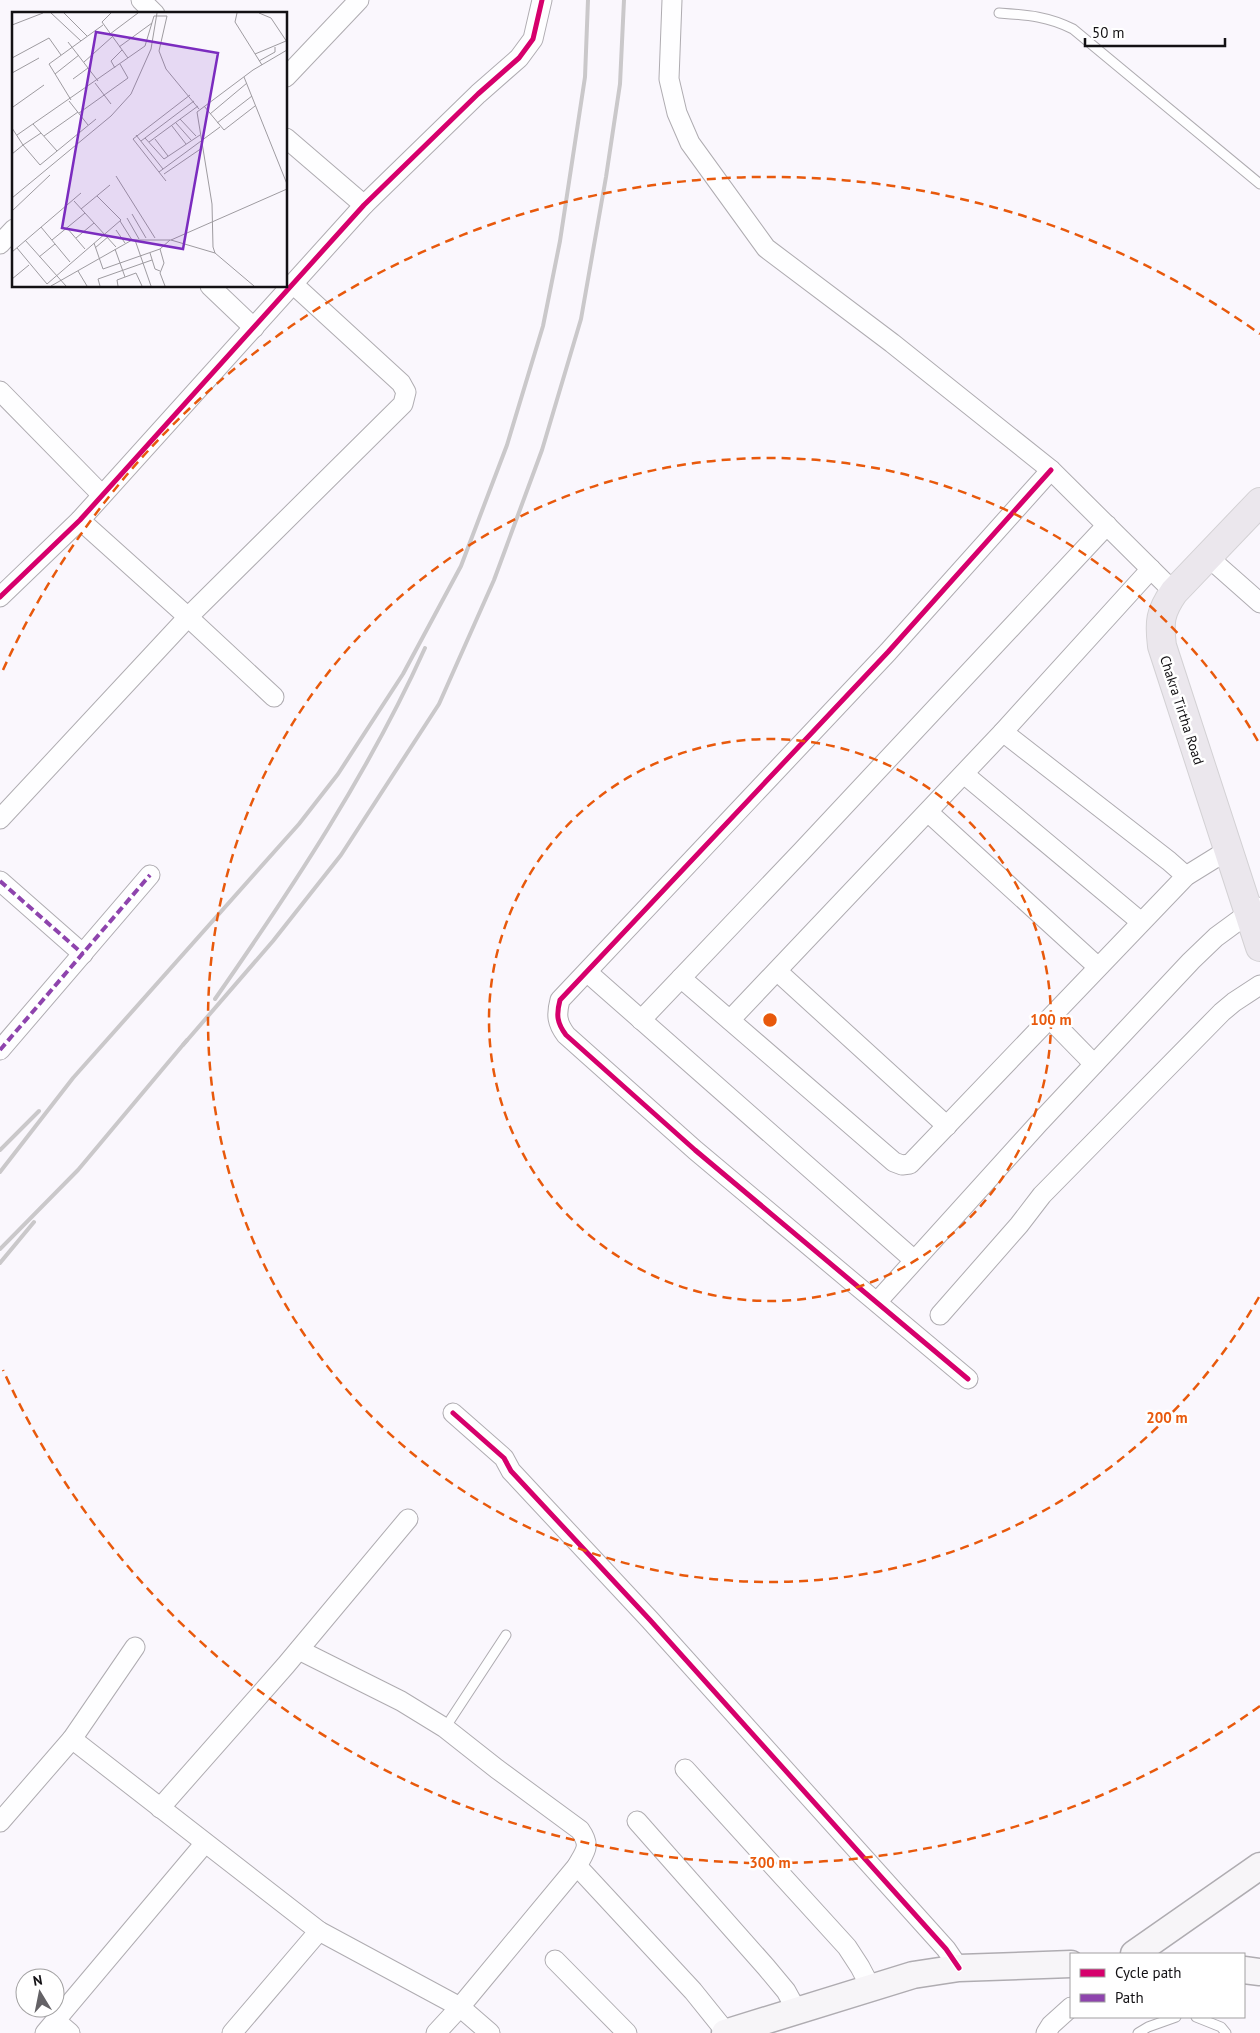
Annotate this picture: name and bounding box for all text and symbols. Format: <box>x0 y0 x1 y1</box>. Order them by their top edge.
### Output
inset map <box>12 12 288 288</box>
scale bar <box>1085 15 1225 47</box>
text: 50 m <box>1092 23 1125 42</box>
street label: Chakra Tirtha Road <box>1156 653 1208 767</box>
text: 100 m <box>1030 1010 1072 1029</box>
centre of rings <box>761 1011 779 1029</box>
text: 200 m <box>1146 1408 1188 1427</box>
text: 300 m <box>749 1853 791 1872</box>
legend <box>1070 1953 1245 2018</box>
text: Cycle path <box>1115 1963 1181 1982</box>
north arrow <box>15 1968 65 2018</box>
text: N <box>32 1971 44 1990</box>
text: Path <box>1115 1988 1144 2007</box>

